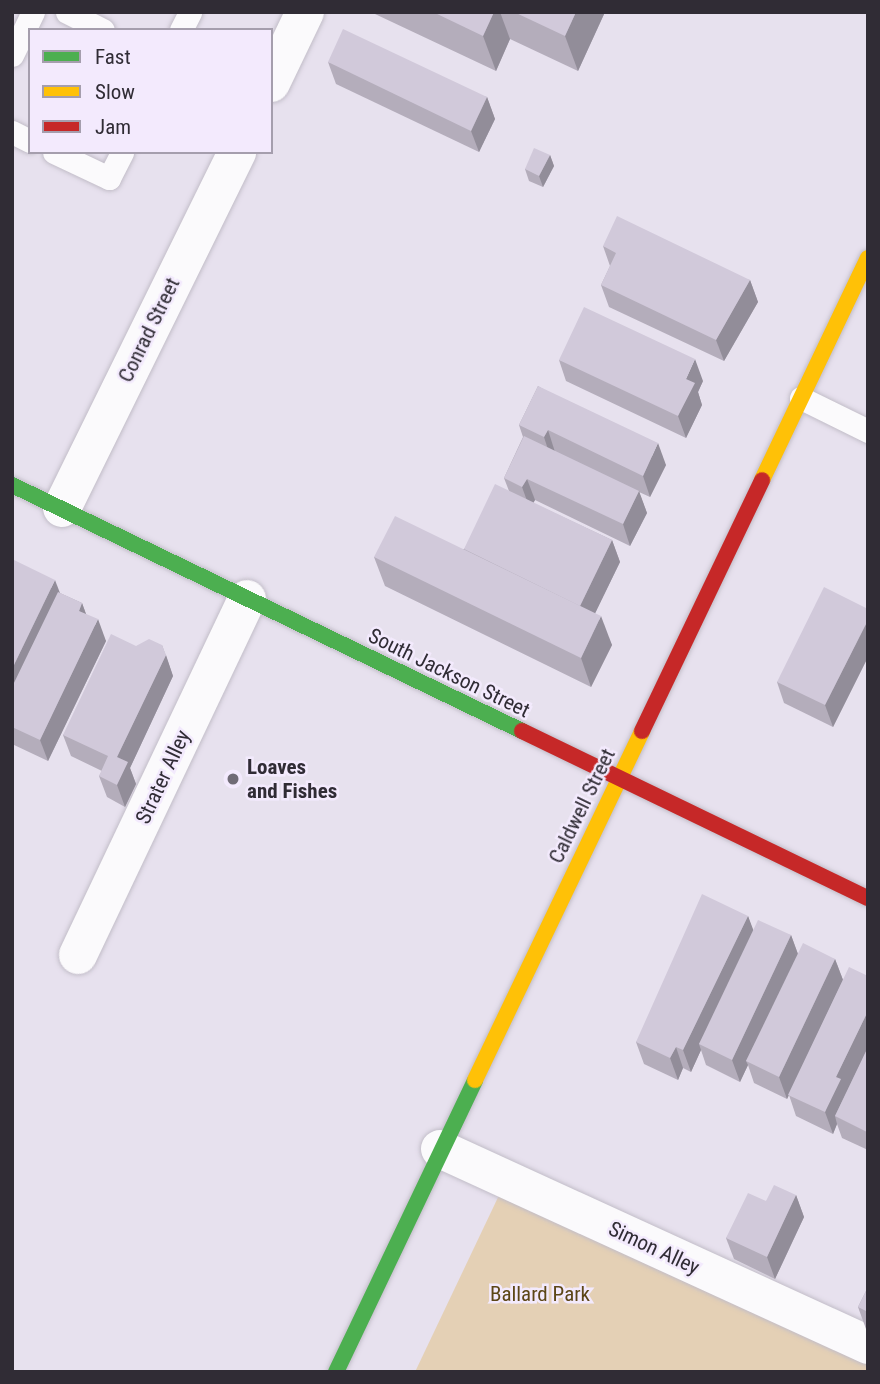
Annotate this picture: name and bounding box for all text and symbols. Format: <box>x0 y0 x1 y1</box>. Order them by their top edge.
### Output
legend <box>28 28 273 154</box>
text: Fast <box>95 45 131 69</box>
text: Slow <box>95 80 135 104</box>
text: Jam <box>95 115 131 139</box>
street label: Conrad Street <box>113 274 185 386</box>
street label: South Jackson Street <box>364 623 534 723</box>
street label: Strater Alley <box>130 726 196 828</box>
street label: Caldwell Street <box>543 745 621 867</box>
place label: Loaves and Fishes <box>247 754 337 804</box>
marker: Loaves and Fishes <box>225 771 241 787</box>
street label: Simon Alley <box>605 1216 703 1280</box>
park label: Ballard Park <box>490 1281 590 1307</box>

